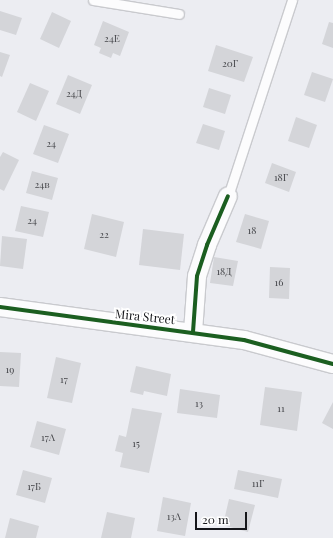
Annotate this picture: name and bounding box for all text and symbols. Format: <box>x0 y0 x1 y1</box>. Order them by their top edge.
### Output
house number: 24Е <box>104 33 120 45</box>
house number: 20Г <box>222 58 238 70</box>
house number: 24Д <box>66 88 82 100</box>
house number: 24 <box>46 138 56 150</box>
house number: 18Г <box>274 172 288 184</box>
house number: 24в <box>34 179 50 191</box>
house number: 24 <box>27 215 37 227</box>
house number: 18 <box>248 225 256 237</box>
house number: 22 <box>99 229 109 241</box>
house number: 18Д <box>216 266 232 278</box>
house number: 16 <box>275 277 283 289</box>
street label: Mira Street <box>114 307 176 327</box>
house number: 19 <box>6 364 14 376</box>
house number: 17 <box>60 374 68 386</box>
house number: 13 <box>195 398 203 410</box>
house number: 11 <box>277 403 285 415</box>
house number: 17А <box>41 432 55 444</box>
house number: 15 <box>132 438 140 450</box>
house number: 11Г <box>252 478 264 490</box>
house number: 17Б <box>27 481 41 493</box>
scale bar <box>197 504 249 530</box>
house number: 13А <box>167 511 181 523</box>
text: 20 m <box>202 511 229 527</box>

